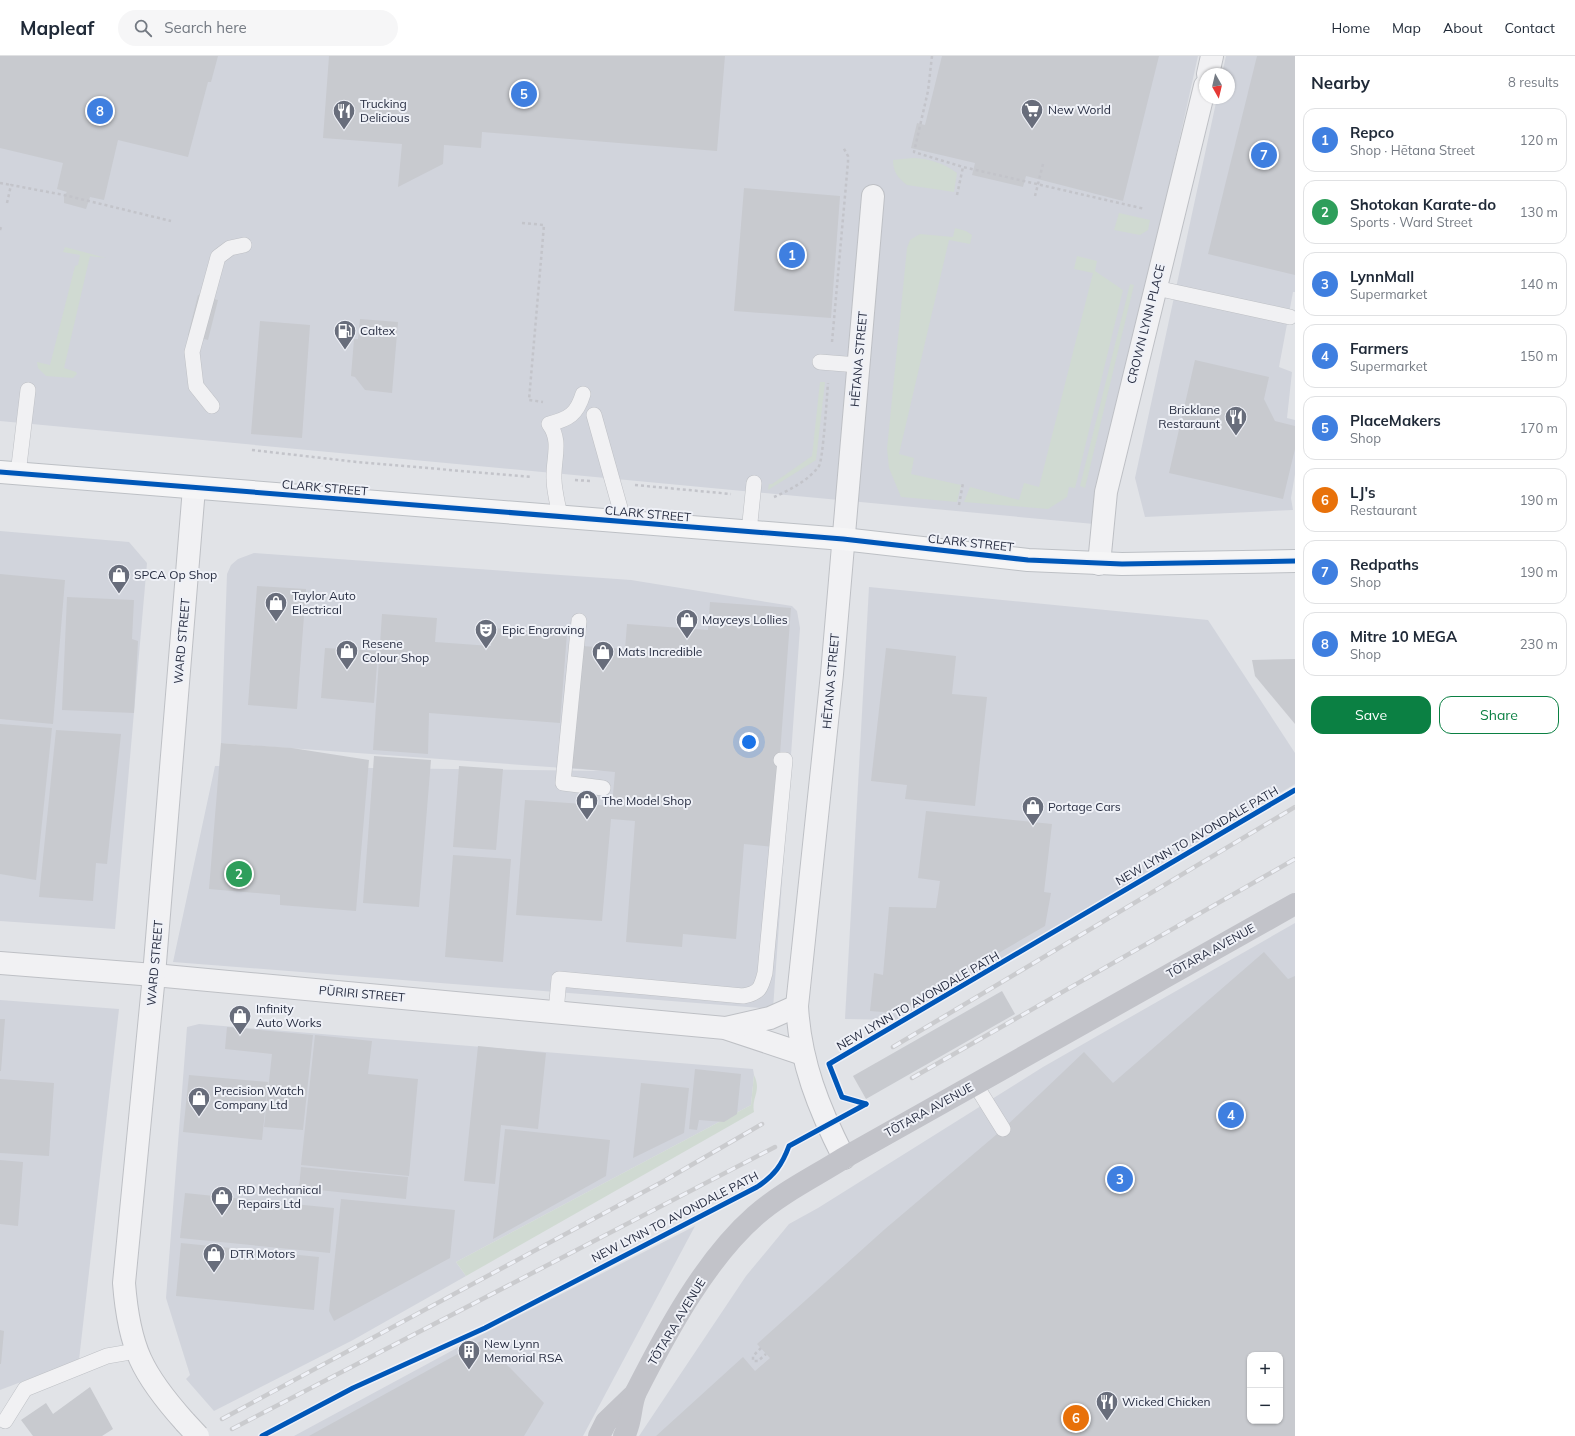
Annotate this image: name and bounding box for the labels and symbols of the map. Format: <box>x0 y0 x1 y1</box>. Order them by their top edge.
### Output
north arrow <box>1199 68 1235 104</box>
pin: 5 <box>511 79 537 109</box>
pin: 8 <box>87 96 113 126</box>
place label: Trucking Delicious <box>360 96 410 125</box>
supermarket icon: New World <box>1019 97 1045 130</box>
restaurant icon: Trucking Delicious <box>331 98 357 131</box>
place label: New World <box>1048 102 1111 117</box>
pin: 7 <box>1251 140 1277 170</box>
pin: 1 <box>779 240 805 270</box>
street label: CROWN LYNN PLACE <box>1123 263 1168 385</box>
street label: HĒTANA STREET <box>847 310 870 408</box>
fuel station icon: Caltex <box>332 318 358 351</box>
place label: Caltex <box>360 323 396 338</box>
place label: Bricklane Restaraunt <box>1158 402 1220 431</box>
restaurant icon: Bricklane Restaraunt <box>1223 404 1249 437</box>
street label: CLARK STREET <box>281 476 369 499</box>
street label: CLARK STREET <box>604 502 692 525</box>
street label: CLARK STREET <box>927 531 1016 555</box>
shop icon: SPCA Op Shop <box>106 562 132 595</box>
place label: SPCA Op Shop <box>134 567 217 582</box>
place label: Taylor Auto Electrical <box>292 588 356 617</box>
shop icon: Taylor Auto Electrical <box>263 590 289 623</box>
street label: WARD STREET <box>170 597 193 684</box>
shop icon: Mayceys Lollies <box>674 607 700 640</box>
place label: Mayceys Lollies <box>702 612 788 627</box>
theatre icon: Epic Engraving <box>473 617 499 650</box>
place label: Epic Engraving <box>502 622 584 637</box>
street label: HĒTANA STREET <box>819 632 842 730</box>
place label: Resene Colour Shop <box>362 636 429 665</box>
shop icon: Resene Colour Shop <box>334 638 360 671</box>
shop icon: Mats Incredible <box>590 639 616 672</box>
place label: Mats Incredible <box>618 644 702 659</box>
your location <box>739 732 759 752</box>
street label: NEW LYNN TO AVONDALE PATH <box>1113 783 1281 888</box>
shop icon: The Model Shop <box>574 788 600 821</box>
place label: The Model Shop <box>602 793 691 808</box>
shop icon: Portage Cars <box>1020 794 1046 827</box>
place label: Portage Cars <box>1048 799 1121 814</box>
pin: 2 <box>226 859 252 889</box>
street label: WARD STREET <box>143 919 166 1006</box>
street label: TŌTARA AVENUE <box>1164 920 1258 981</box>
street label: NEW LYNN TO AVONDALE PATH <box>834 948 1002 1053</box>
street label: PŪRIRI STREET <box>318 982 407 1005</box>
place label: Infinity Auto Works <box>256 1001 322 1030</box>
shop icon: Infinity Auto Works <box>227 1003 253 1036</box>
street label: TŌTARA AVENUE <box>882 1079 976 1140</box>
place label: Precision Watch Company Ltd <box>214 1083 304 1112</box>
shop icon: Precision Watch Company Ltd <box>186 1085 212 1118</box>
pin: 4 <box>1218 1100 1244 1130</box>
pin: 3 <box>1107 1164 1133 1194</box>
street label: NEW LYNN TO AVONDALE PATH <box>589 1168 761 1265</box>
place label: RD Mechanical Repairs Ltd <box>238 1182 321 1211</box>
shop icon: RD Mechanical Repairs Ltd <box>209 1184 235 1217</box>
shop icon: DTR Motors <box>201 1241 227 1274</box>
place label: DTR Motors <box>230 1246 295 1261</box>
street label: TŌTARA AVENUE <box>645 1275 709 1368</box>
place label: New Lynn Memorial RSA <box>484 1336 563 1365</box>
building icon: New Lynn Memorial RSA <box>456 1338 482 1371</box>
restaurant icon: Wicked Chicken <box>1094 1389 1120 1422</box>
place label: Wicked Chicken <box>1122 1394 1211 1409</box>
pin: 6 <box>1063 1403 1089 1433</box>

